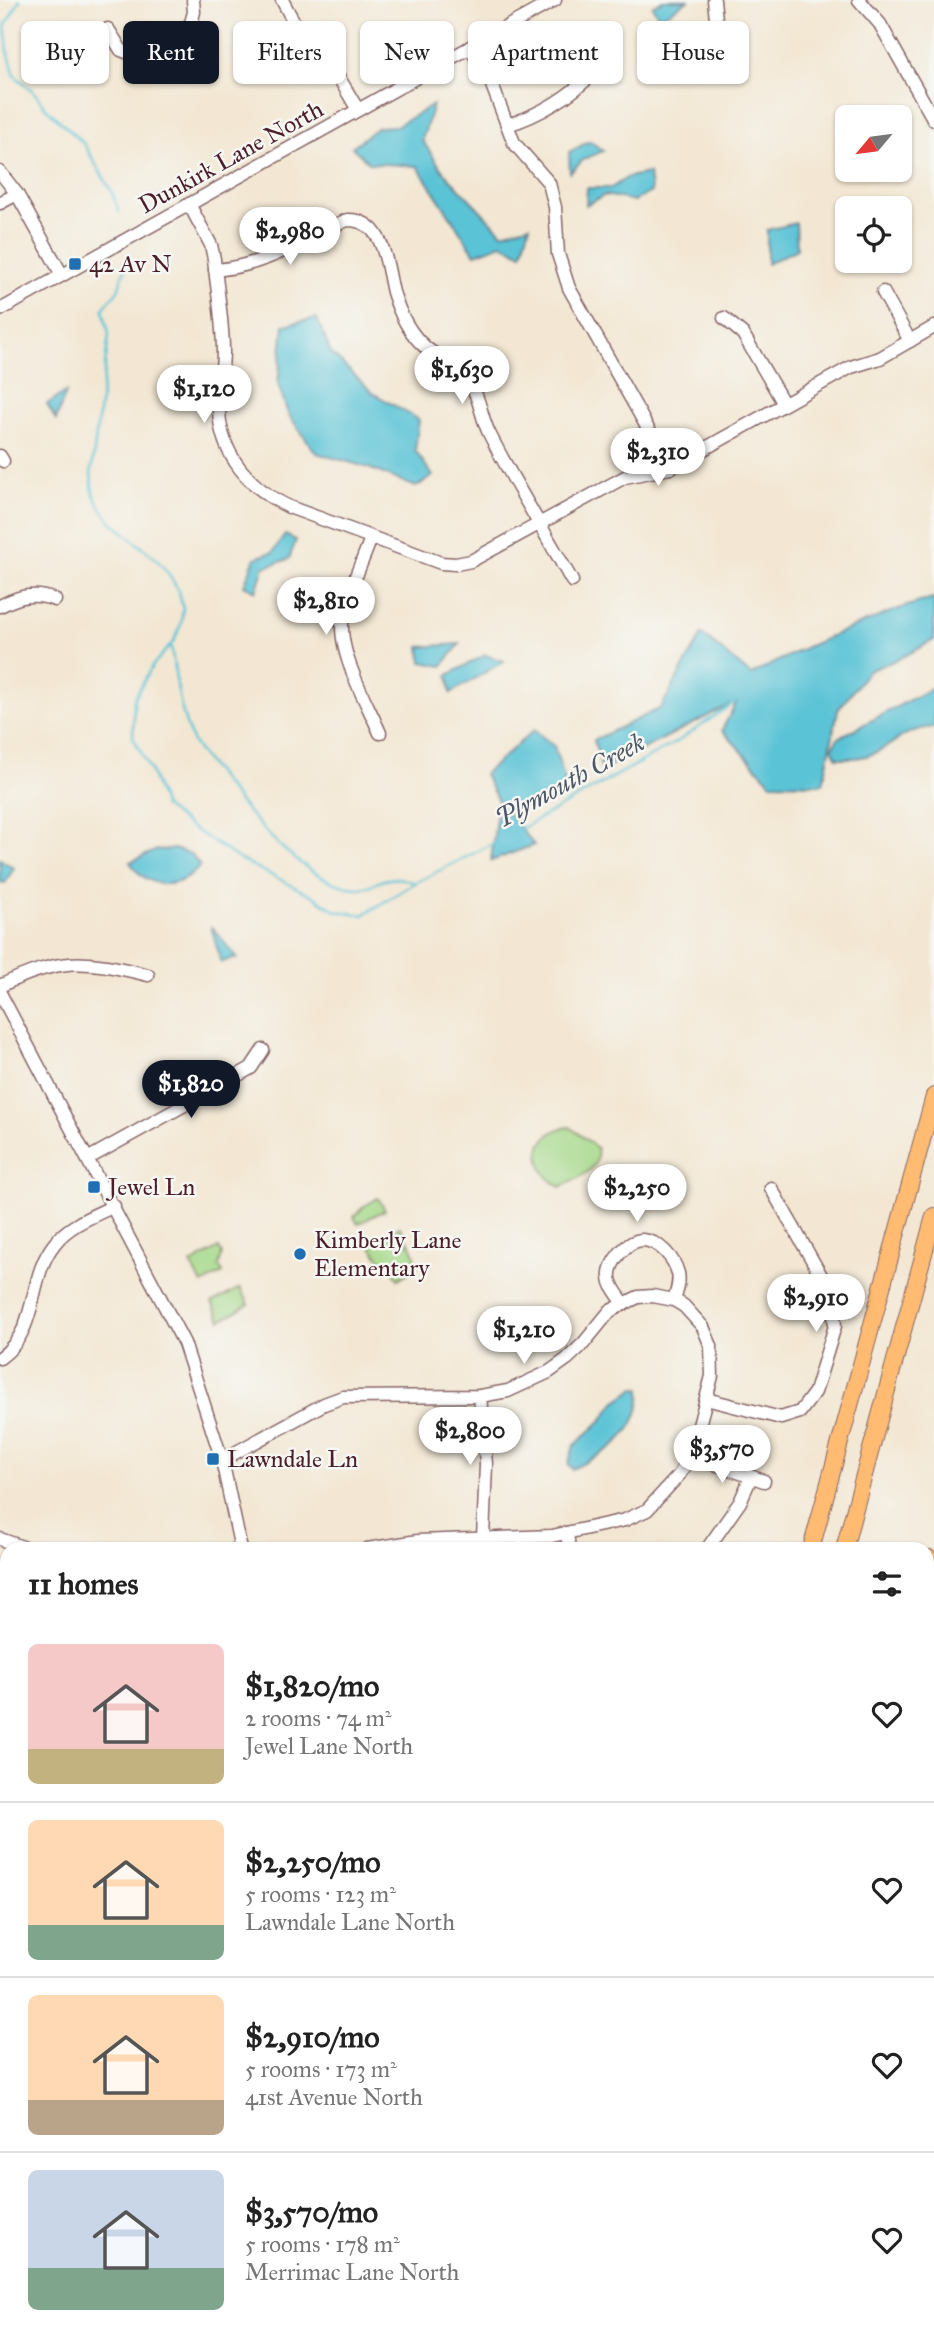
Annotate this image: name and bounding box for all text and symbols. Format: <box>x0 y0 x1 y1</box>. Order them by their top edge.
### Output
chip: Buy <box>21 21 109 84</box>
chip: Rent <box>123 21 219 84</box>
chip: Filters <box>233 21 346 84</box>
chip: New <box>360 21 454 84</box>
chip: Apartment <box>468 21 623 84</box>
chip: House <box>637 21 749 84</box>
street label: Dunkirk Lane North <box>133 94 329 220</box>
north arrow <box>835 105 912 182</box>
map controls <box>835 105 912 273</box>
button: locate <box>835 196 912 273</box>
pin: $2,980 <box>233 208 347 267</box>
text: $2,980 <box>255 216 325 244</box>
place label: 42 Av N <box>89 249 172 279</box>
marker: 42 Av N <box>67 256 83 272</box>
pin: $1,630 <box>405 346 519 406</box>
text: $1,630 <box>430 355 494 383</box>
pin: $1,120 <box>147 366 261 425</box>
text: $1,120 <box>173 374 235 402</box>
pin: $2,310 <box>601 428 715 488</box>
text: $2,310 <box>626 437 690 465</box>
pin: $2,810 <box>269 578 383 637</box>
text: $2,810 <box>293 586 359 614</box>
water label: Plymouth Creek <box>490 726 651 834</box>
pin: $1,820 <box>134 1060 248 1120</box>
text: $1,820 <box>158 1069 224 1097</box>
pin: $2,250 <box>580 1164 694 1224</box>
place label: Jewel Ln <box>105 1172 195 1202</box>
text: $2,250 <box>604 1173 670 1201</box>
marker: Jewel Ln <box>86 1179 102 1195</box>
place label: Kimberly Lane Elementary <box>314 1225 462 1283</box>
marker: Kimberly Lane Elementary <box>292 1246 308 1262</box>
pin: $2,910 <box>759 1274 873 1334</box>
text: $2,910 <box>783 1283 849 1311</box>
pin: $1,210 <box>467 1306 581 1366</box>
text: $1,210 <box>493 1315 555 1343</box>
pin: $2,800 <box>413 1408 527 1467</box>
text: $2,800 <box>435 1416 505 1444</box>
pin: $3,570 <box>665 1426 779 1485</box>
text: $3,570 <box>690 1434 754 1462</box>
place label: Lawndale Ln <box>227 1444 358 1474</box>
marker: Lawndale Ln <box>205 1451 221 1467</box>
icon: filters <box>868 1565 906 1603</box>
text: 11 homes <box>28 1566 139 1602</box>
text: $1,820/mo <box>245 1668 379 1704</box>
icon: home <box>84 1672 168 1756</box>
icon: heart <box>868 1695 906 1733</box>
text: 2 rooms · 74 m² <box>245 1704 391 1732</box>
text: Jewel Lane North <box>245 1732 413 1760</box>
text: $2,250/mo <box>245 1844 381 1880</box>
icon: home <box>84 1848 168 1932</box>
icon: heart <box>868 1871 906 1909</box>
text: 5 rooms · 123 m² <box>245 1880 396 1908</box>
text: Lawndale Lane North <box>245 1908 455 1936</box>
text: $2,910/mo <box>245 2019 380 2055</box>
icon: home <box>84 2023 168 2107</box>
icon: heart <box>868 2046 906 2084</box>
text: 5 rooms · 173 m² <box>245 2055 397 2083</box>
text: 41st Avenue North <box>245 2083 423 2111</box>
text: $3,570/mo <box>245 2194 378 2230</box>
icon: home <box>84 2198 168 2282</box>
icon: heart <box>868 2221 906 2259</box>
text: 5 rooms · 178 m² <box>245 2230 400 2258</box>
text: Merrimac Lane North <box>245 2258 459 2286</box>

